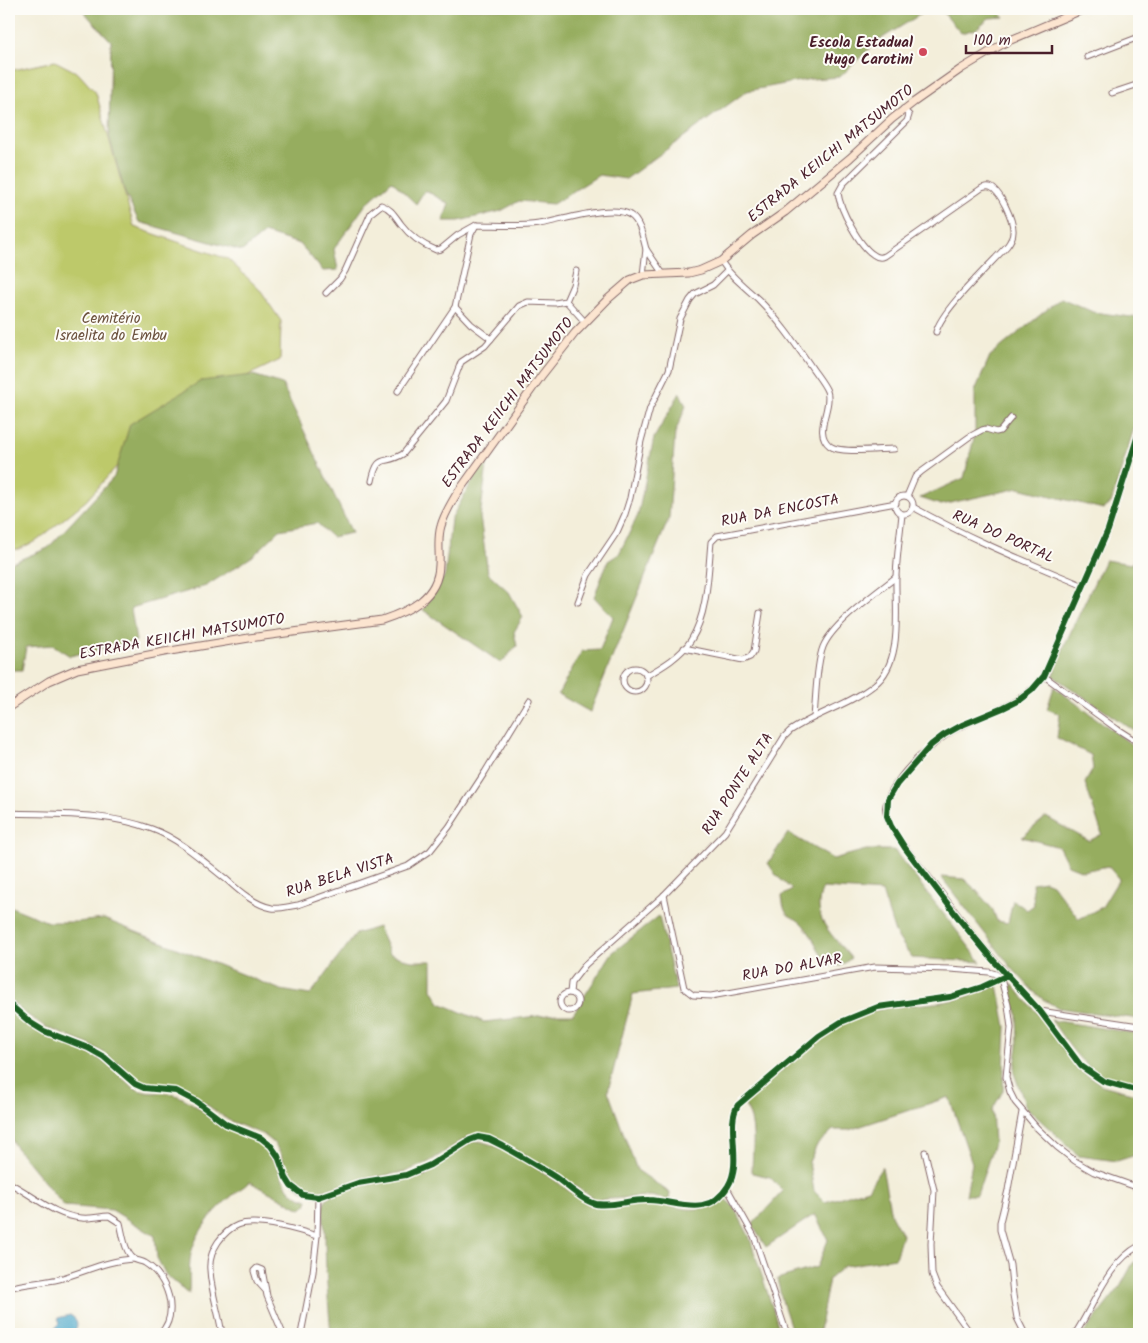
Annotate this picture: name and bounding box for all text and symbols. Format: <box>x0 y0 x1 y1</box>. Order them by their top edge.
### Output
scale bar <box>966 22 1052 54</box>
text: 100 m <box>973 29 1011 53</box>
place label: Escola Estadual Hugo Carotini <box>809 31 914 72</box>
marker: Escola Estadual Hugo Carotini <box>917 46 929 58</box>
street label: ESTRADA KEIICHI MATSUMOTO <box>743 79 919 229</box>
park label: Cemitério Israelita do Embu <box>55 307 167 348</box>
street label: ESTRADA KEIICHI MATSUMOTO <box>436 313 580 493</box>
street label: RUA DA ENCOSTA <box>719 488 841 534</box>
street label: RUA DO PORTAL <box>948 504 1058 570</box>
street label: ESTRADA KEIICHI MATSUMOTO <box>77 607 287 667</box>
street label: RUA PONTE ALTA <box>696 728 780 840</box>
street label: RUA BELA VISTA <box>283 847 397 905</box>
street label: RUA DO ALVAR <box>740 947 844 989</box>

